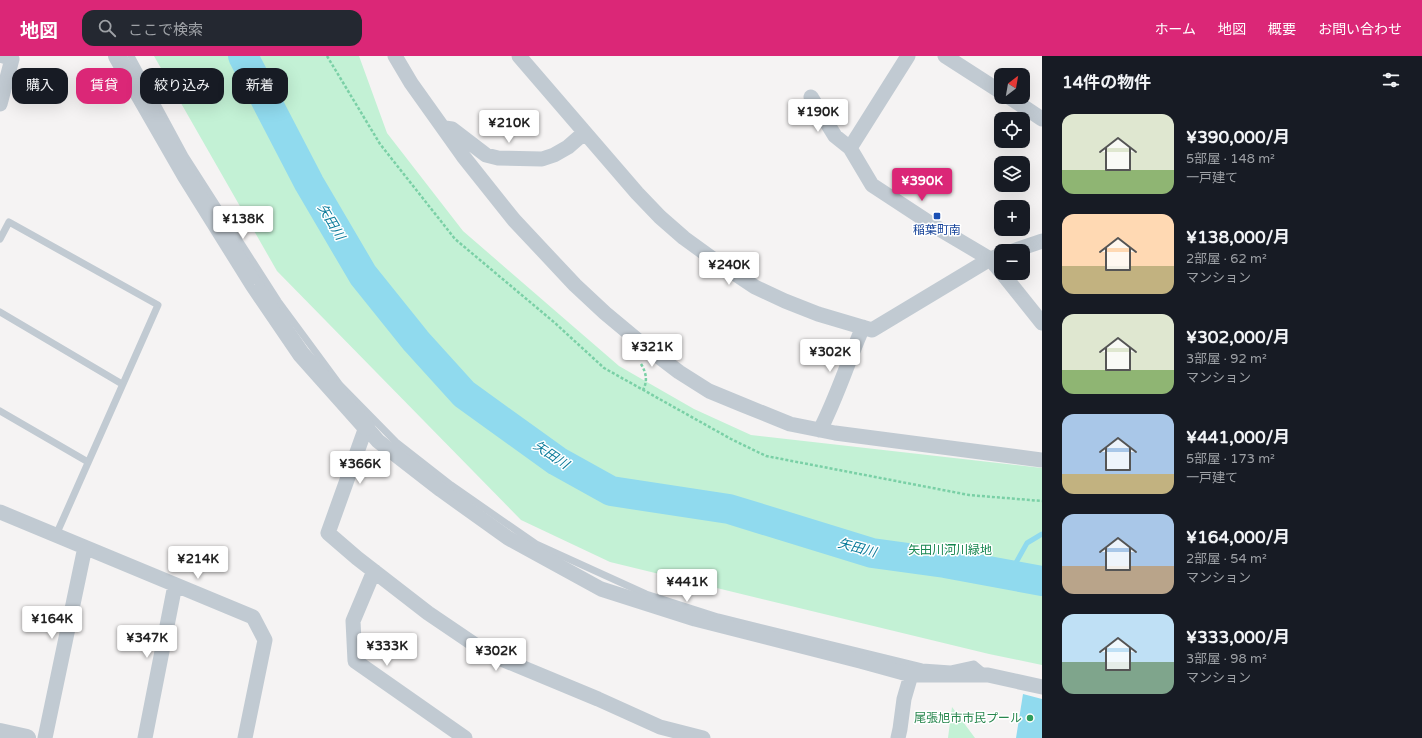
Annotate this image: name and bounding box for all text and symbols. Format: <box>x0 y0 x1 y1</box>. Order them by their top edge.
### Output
search box <box>82 10 362 46</box>
icon: search <box>96 17 118 39</box>
text: 地図 <box>20 20 58 42</box>
text: ここで検索 <box>128 21 203 39</box>
text: ホーム <box>1154 21 1196 38</box>
text: 地図 <box>1218 21 1246 38</box>
text: 概要 <box>1268 21 1296 38</box>
text: お問い合わせ <box>1318 21 1402 38</box>
chip: 購入 <box>12 68 68 104</box>
chip: 賃貸 <box>76 68 132 104</box>
chip: 絞り込み <box>140 68 224 104</box>
chip: 新着 <box>232 68 288 104</box>
north arrow <box>994 68 1030 104</box>
map controls <box>994 68 1030 280</box>
icon: filters <box>1380 69 1402 91</box>
text: 14件の物件 <box>1062 72 1151 93</box>
pin: ¥190K <box>790 99 846 133</box>
text: ¥190K <box>797 104 839 120</box>
pin: ¥210K <box>481 110 537 144</box>
button: locate <box>994 112 1030 148</box>
text: ¥210K <box>488 115 530 131</box>
text: ¥390,000/月 <box>1186 127 1290 148</box>
icon: home <box>1094 130 1142 178</box>
text: 5部屋 · 148 m² <box>1186 151 1275 167</box>
button: layers <box>994 156 1030 192</box>
pin: ¥390K <box>894 168 950 202</box>
text: 一戸建て <box>1186 170 1238 186</box>
text: ¥390K <box>901 173 943 189</box>
button: + <box>994 200 1030 236</box>
water label: 矢田川 <box>314 201 349 245</box>
pin: ¥138K <box>215 206 271 240</box>
text: ¥138K <box>222 211 264 227</box>
marker: 稲葉町南 <box>932 211 942 221</box>
place label: 稲葉町南 <box>913 223 961 237</box>
text: ¥138,000/月 <box>1186 227 1290 248</box>
icon: home <box>1094 230 1142 278</box>
button: − <box>994 244 1030 280</box>
text: 2部屋 · 62 m² <box>1186 251 1267 267</box>
pin: ¥240K <box>701 252 757 286</box>
text: ¥240K <box>708 257 750 273</box>
text: マンション <box>1186 270 1251 286</box>
text: ¥302,000/月 <box>1186 327 1290 348</box>
icon: home <box>1094 330 1142 378</box>
pin: ¥321K <box>624 334 680 368</box>
text: ¥321K <box>631 339 673 355</box>
pin: ¥302K <box>802 339 858 373</box>
text: ¥302K <box>809 344 851 360</box>
text: 3部屋 · 92 m² <box>1186 351 1267 367</box>
text: マンション <box>1186 370 1251 386</box>
text: ¥441,000/月 <box>1186 427 1290 448</box>
icon: home <box>1094 430 1142 478</box>
water label: 矢田川 <box>530 437 573 474</box>
pin: ¥366K <box>332 451 388 485</box>
text: 5部屋 · 173 m² <box>1186 451 1275 467</box>
text: ¥366K <box>339 456 381 472</box>
text: 一戸建て <box>1186 470 1238 486</box>
text: ¥164,000/月 <box>1186 527 1290 548</box>
icon: home <box>1094 530 1142 578</box>
water label: 矢田川 <box>836 535 880 561</box>
park label: 矢田川河川緑地 <box>908 543 992 557</box>
pin: ¥214K <box>170 546 226 580</box>
text: ¥214K <box>177 551 219 567</box>
text: 2部屋 · 54 m² <box>1186 551 1267 567</box>
pin: ¥441K <box>659 569 715 603</box>
text: マンション <box>1186 570 1251 586</box>
text: ¥441K <box>666 574 708 590</box>
pin: ¥164K <box>24 606 80 640</box>
text: ¥164K <box>31 611 73 627</box>
pin: ¥347K <box>119 625 175 659</box>
text: ¥333,000/月 <box>1186 627 1290 648</box>
text: ¥347K <box>126 630 168 646</box>
icon: home <box>1094 630 1142 678</box>
pin: ¥333K <box>359 633 415 667</box>
text: ¥333K <box>366 638 408 654</box>
pin: ¥302K <box>468 638 524 672</box>
text: ¥302K <box>475 643 517 659</box>
text: 3部屋 · 98 m² <box>1186 651 1267 667</box>
text: マンション <box>1186 670 1251 686</box>
place label: 尾張旭市市民プール <box>914 711 1022 725</box>
marker: 尾張旭市市民プール <box>1025 713 1035 723</box>

